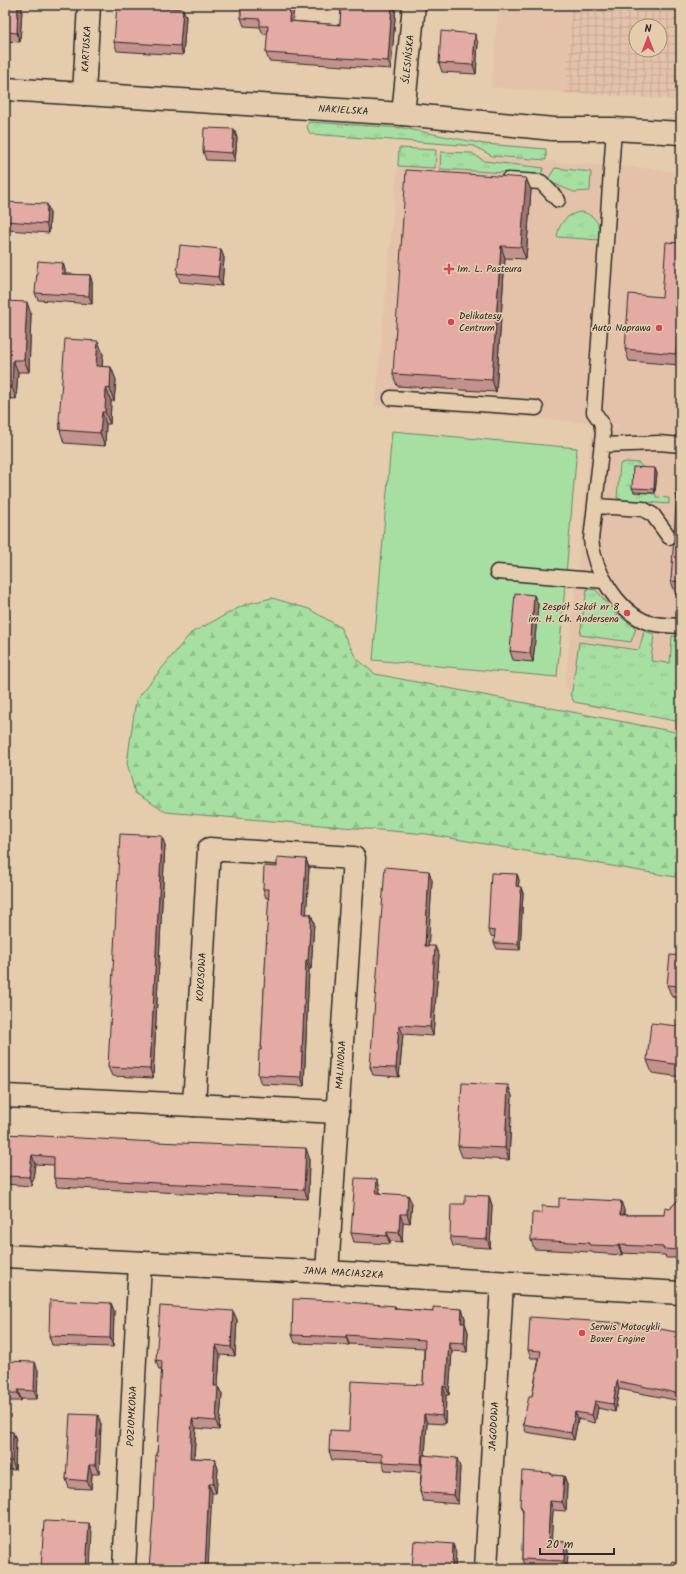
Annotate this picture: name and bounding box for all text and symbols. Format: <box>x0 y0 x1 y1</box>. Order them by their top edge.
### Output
north arrow <box>628 18 668 58</box>
text: N <box>645 20 652 38</box>
street label: KARTUSKA <box>77 25 96 73</box>
street label: ŚLESIŃSKA <box>398 34 419 85</box>
street label: NAKIELSKA <box>318 101 369 120</box>
place label: Im. L. Pasteura <box>457 261 522 277</box>
marker: Im. L. Pasteura <box>444 264 454 274</box>
place label: Delikatesy Centrum <box>459 308 502 336</box>
marker: Delikatesy Centrum <box>446 317 456 327</box>
place label: Auto Naprawa <box>592 320 651 336</box>
marker: Auto Naprawa <box>654 323 664 333</box>
place label: Zespół Szkół nr 8 im. H. Ch. Andersena <box>528 599 620 627</box>
marker: Zespół Szkół nr 8 im. H. Ch. Andersena <box>622 608 632 618</box>
street label: KOKOSOWA <box>192 952 211 1002</box>
street label: MALINOWA <box>331 1040 351 1090</box>
street label: JANA MACIASZKA <box>303 1263 384 1283</box>
place label: Serwis Motocykli Boxer Engine <box>590 1319 661 1347</box>
marker: Serwis Motocykli Boxer Engine <box>577 1328 587 1338</box>
street label: POZIOMKOWA <box>122 1385 142 1447</box>
street label: JAGODOWA <box>485 1401 503 1451</box>
scale bar <box>540 1530 614 1556</box>
text: 20 m <box>546 1535 574 1554</box>

